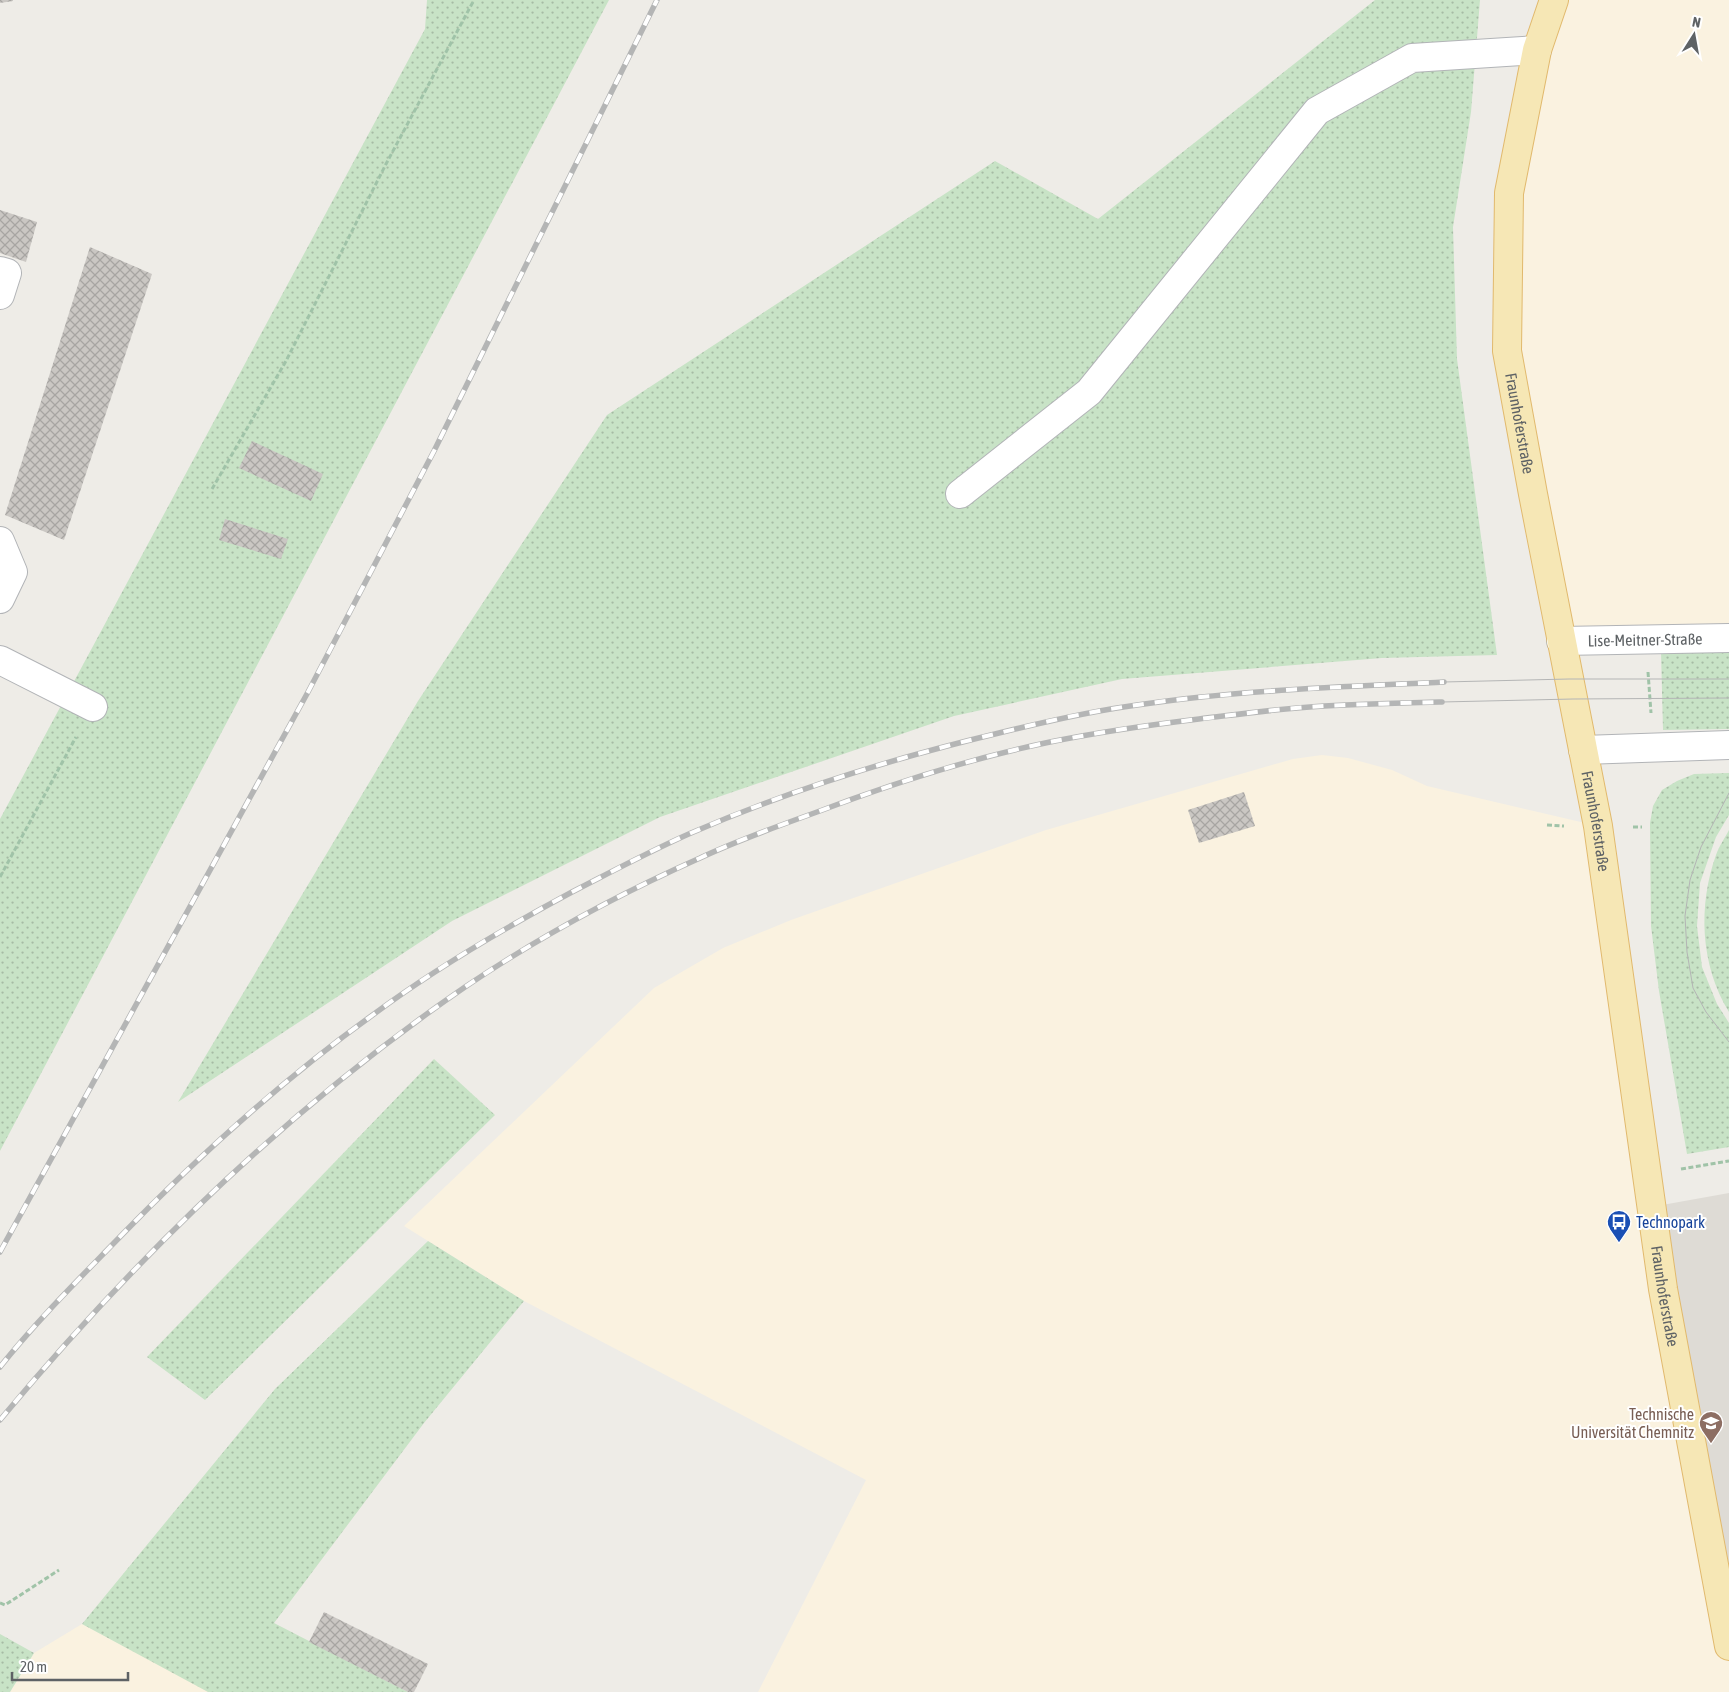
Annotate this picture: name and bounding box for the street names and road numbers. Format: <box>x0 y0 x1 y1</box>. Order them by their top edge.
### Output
street label: Fraunhoferstraße <box>1502 371 1538 475</box>
street label: Lise-Meitner-Straße <box>1587 629 1703 650</box>
street label: Fraunhoferstraße <box>1578 769 1613 873</box>
street label: Fraunhoferstraße <box>1648 1244 1682 1348</box>

